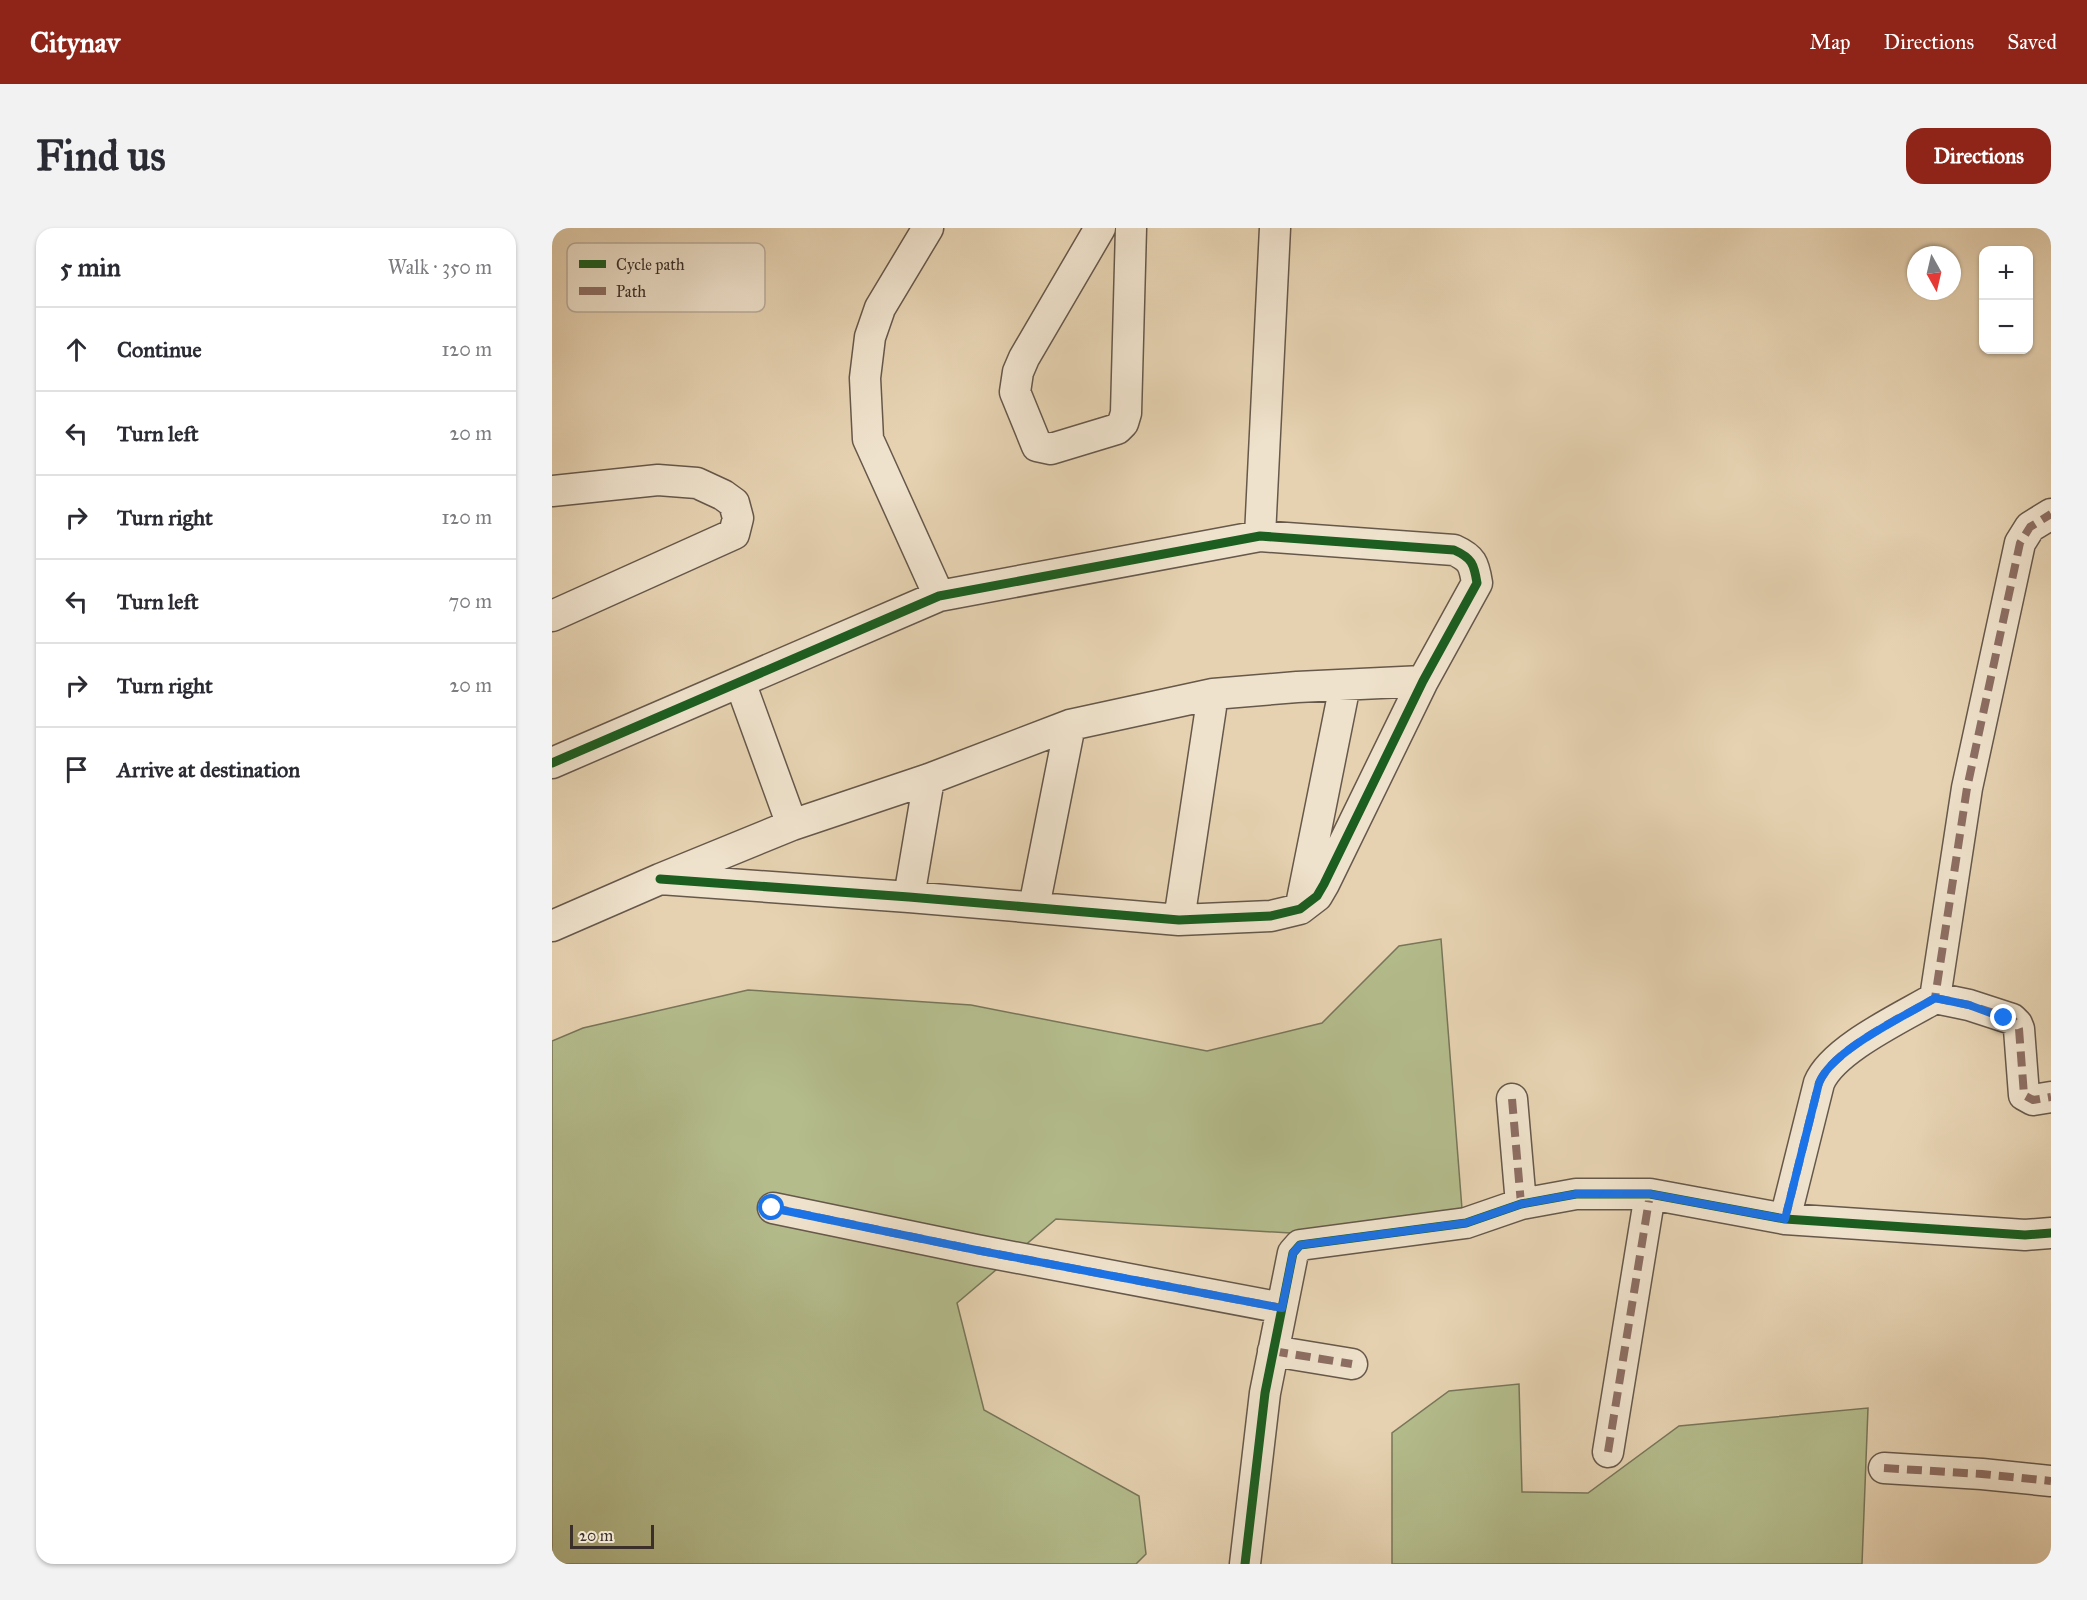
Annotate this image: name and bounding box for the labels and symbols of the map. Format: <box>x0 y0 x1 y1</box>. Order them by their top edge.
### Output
legend <box>567 243 765 312</box>
north arrow <box>1907 246 1961 300</box>
text: Cycle path <box>616 255 685 274</box>
text: Path <box>616 282 646 301</box>
route end <box>1990 1004 2016 1030</box>
route start <box>758 1194 784 1220</box>
scale bar <box>570 1522 654 1550</box>

